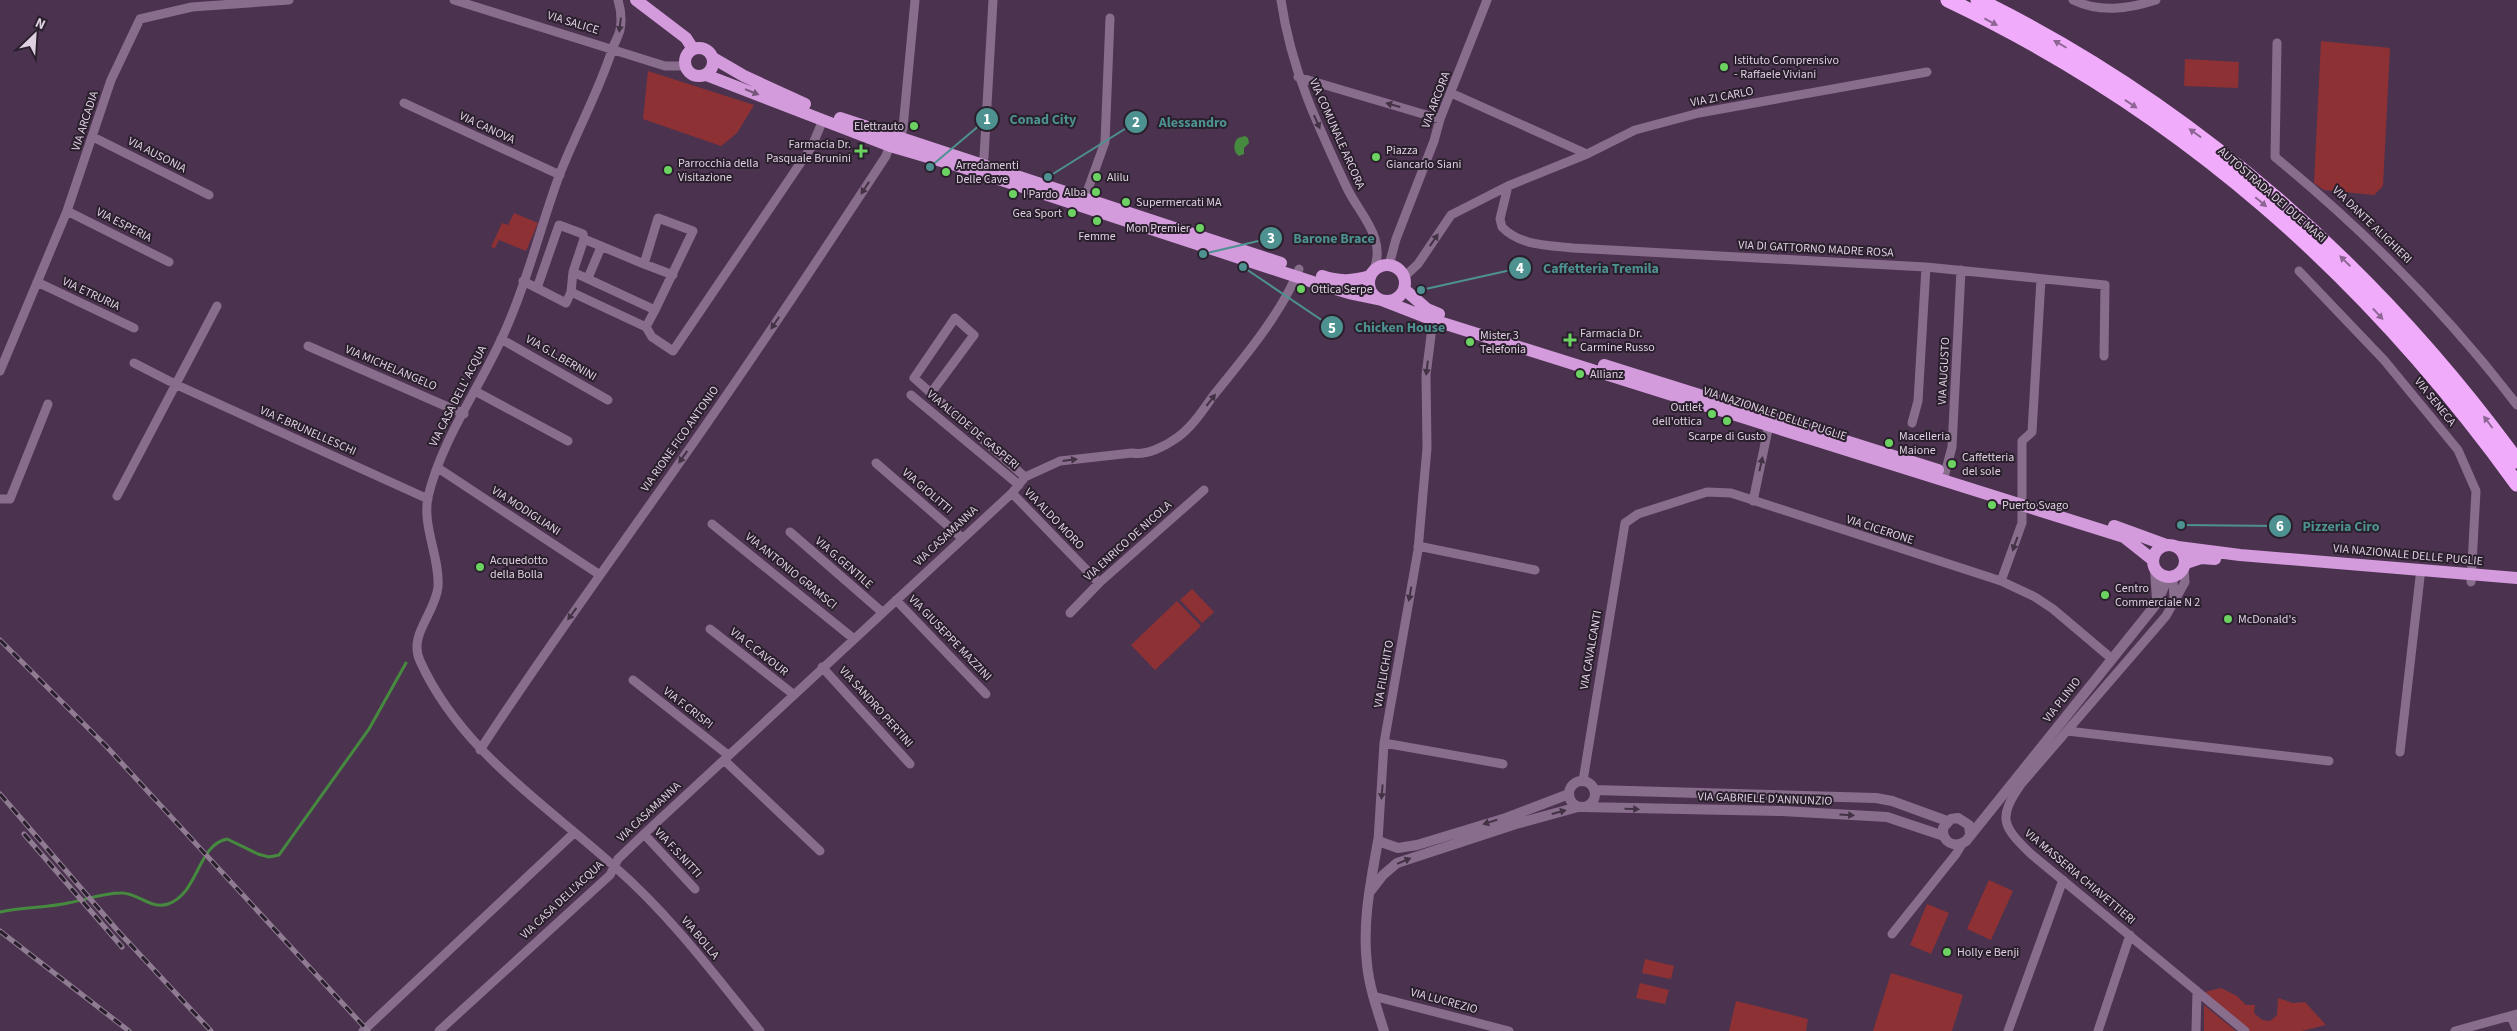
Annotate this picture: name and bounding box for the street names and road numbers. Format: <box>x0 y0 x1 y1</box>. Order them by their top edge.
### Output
street label: VIA SALICE <box>545 7 601 39</box>
street label: VIA ARCORA <box>1417 69 1455 131</box>
street label: VIA COMUNALE ARCORA <box>1305 76 1369 192</box>
street label: VIA ZI CARLO <box>1689 83 1755 111</box>
street label: VIA ARCADIA <box>67 88 103 153</box>
street label: VIA CANOVA <box>456 108 518 149</box>
street label: VIA AUSONIA <box>125 133 190 177</box>
street label: AUTOSTRADA DEI DUE MARI <box>2214 143 2330 247</box>
street label: VIA DANTE ALIGHIERI <box>2328 182 2416 268</box>
street label: VIA ESPERIA <box>93 204 155 247</box>
street label: VIA DI GATTORNO MADRE ROSA <box>1738 236 1895 262</box>
street label: VIA ETRURIA <box>59 273 123 315</box>
street label: VIA G.L.BERNINI <box>522 331 600 385</box>
street label: VIA AUGUSTO <box>1934 337 1954 405</box>
street label: VIA MICHELANGELO <box>342 341 440 395</box>
street label: VIA CASA DELL' ACQUA <box>425 342 491 450</box>
street label: VIA SENECA <box>2410 374 2460 430</box>
street label: VIA RIONE FICO ANTONIO <box>637 383 723 495</box>
street label: VIA NAZIONALE DELLE PUGLIE <box>1701 383 1849 445</box>
street label: VIA ALCIDE DE GASPERI <box>923 386 1023 474</box>
street label: VIA F.BRUNELLESCHI <box>257 402 359 460</box>
street label: VIA GIOLITTI <box>898 464 956 518</box>
street label: VIA MODIGLIANI <box>488 482 564 540</box>
street label: VIA ALDO MORO <box>1020 484 1088 554</box>
street label: VIA ENRICO DE NICOLA <box>1080 497 1176 585</box>
street label: VIA CASAMANNA <box>910 502 982 570</box>
street label: VIA CICERONE <box>1844 511 1916 549</box>
street label: VIA ANTONIO GRAMSCI <box>741 529 841 613</box>
street label: VIA G.GENTILE <box>811 533 877 593</box>
street label: VIA NAZIONALE DELLE PUGLIE <box>2332 540 2484 570</box>
street label: VIA GIUSEPPE MAZZINI <box>904 591 996 685</box>
street label: VIA CAVALCANTI <box>1576 609 1606 691</box>
street label: VIA C.CAVOUR <box>726 624 792 680</box>
street label: VIA FILICHITO <box>1370 639 1398 709</box>
street label: VIA SANDRO PERTINI <box>835 663 917 751</box>
street label: VIA PLINIO <box>2039 674 2085 726</box>
street label: VIA F.CRISPI <box>659 683 717 733</box>
street label: VIA CASAMANNA <box>613 778 685 846</box>
street label: VIA GABRIELE D'ANNUNZIO <box>1697 788 1833 810</box>
street label: VIA F.S.NITTI <box>650 824 706 882</box>
street label: VIA MASSERIA CHIAVETTIERI <box>2021 825 2139 929</box>
street label: VIA CASA DELL'ACQUA <box>517 856 608 943</box>
street label: VIA BOLLA <box>677 913 723 964</box>
street label: VIA LUCREZIO <box>1408 984 1480 1018</box>

